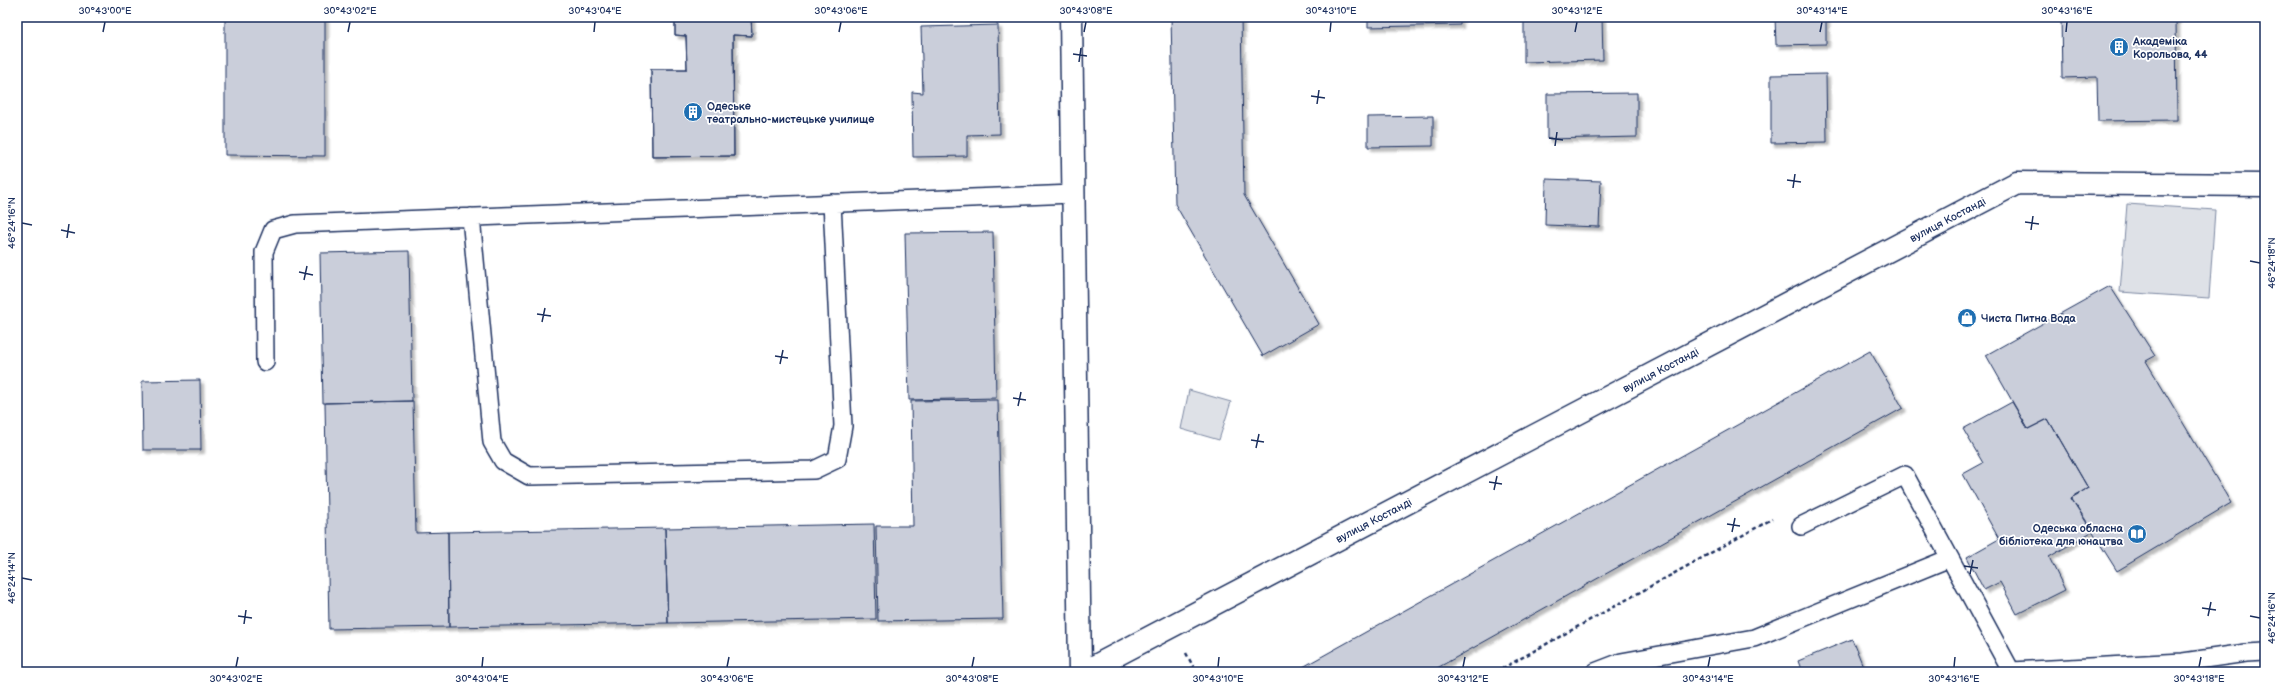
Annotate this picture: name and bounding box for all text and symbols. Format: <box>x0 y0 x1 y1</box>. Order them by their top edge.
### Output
text: 30°43'00"E <box>78 5 132 17</box>
text: 30°43'02"E <box>323 5 377 17</box>
text: 30°43'04"E <box>568 5 622 17</box>
text: 30°43'06"E <box>814 5 868 17</box>
text: 30°43'08"E <box>1059 5 1113 17</box>
text: 30°43'10"E <box>1305 5 1357 17</box>
text: 30°43'12"E <box>1551 5 1603 17</box>
text: 30°43'14"E <box>1796 5 1848 17</box>
text: 30°43'16"E <box>2041 5 2093 17</box>
place label: Академіка Корольова, 44 <box>2132 35 2208 61</box>
building icon: Академіка Корольова, 44 <box>2108 36 2130 58</box>
place label: Одеське театрально-мистецьке училище <box>707 100 874 126</box>
building icon: Одеське театрально-мистецьке училище <box>682 101 704 123</box>
street label: вулиця Костанді <box>1908 195 1988 245</box>
text: 46°24'16"N <box>6 197 18 249</box>
text: 46°24'18"N <box>2266 237 2278 289</box>
shop icon: Чиста Питна Вода <box>1956 307 1978 329</box>
place label: Чиста Питна Вода <box>1981 312 2076 325</box>
street label: вулиця Костанді <box>1621 345 1701 396</box>
street label: вулиця Костанді <box>1334 495 1414 546</box>
place label: Одеська обласна бібліотека для юнацтва <box>1999 522 2124 548</box>
library icon: Одеська обласна бібліотека для юнацтва <box>2126 523 2148 545</box>
text: 46°24'14"N <box>6 552 18 604</box>
text: 46°24'16"N <box>2266 592 2278 644</box>
text: 30°43'02"E <box>209 673 263 685</box>
text: 30°43'04"E <box>455 673 509 685</box>
text: 30°43'06"E <box>700 673 754 685</box>
text: 30°43'08"E <box>945 673 999 685</box>
text: 30°43'10"E <box>1192 673 1244 685</box>
text: 30°43'12"E <box>1437 673 1489 685</box>
text: 30°43'14"E <box>1682 673 1734 685</box>
text: 30°43'16"E <box>1928 673 1980 685</box>
text: 30°43'18"E <box>2173 673 2225 685</box>

